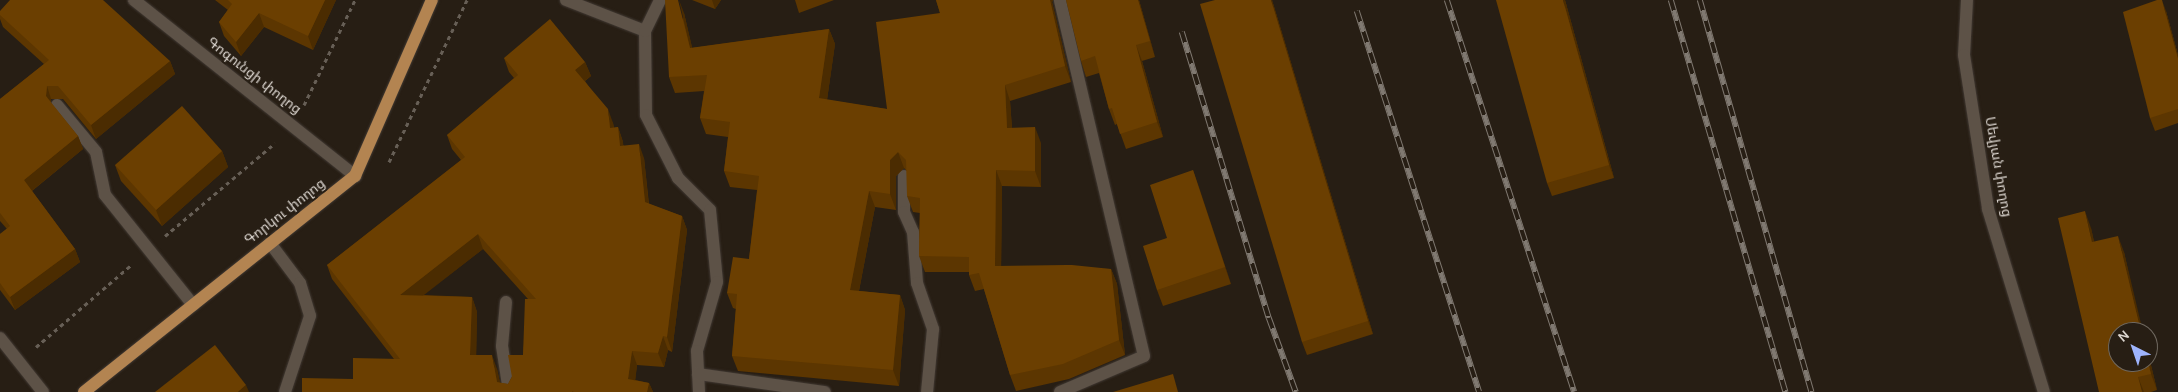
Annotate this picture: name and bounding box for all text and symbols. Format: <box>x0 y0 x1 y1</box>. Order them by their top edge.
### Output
street label: Գոգունցի փողոց <box>203 34 305 118</box>
street label: Սեվյան փողոց <box>1981 115 2015 219</box>
street label: Գորկու փողոց <box>241 175 329 249</box>
north arrow <box>2108 322 2158 372</box>
text: N <box>2114 326 2133 346</box>

